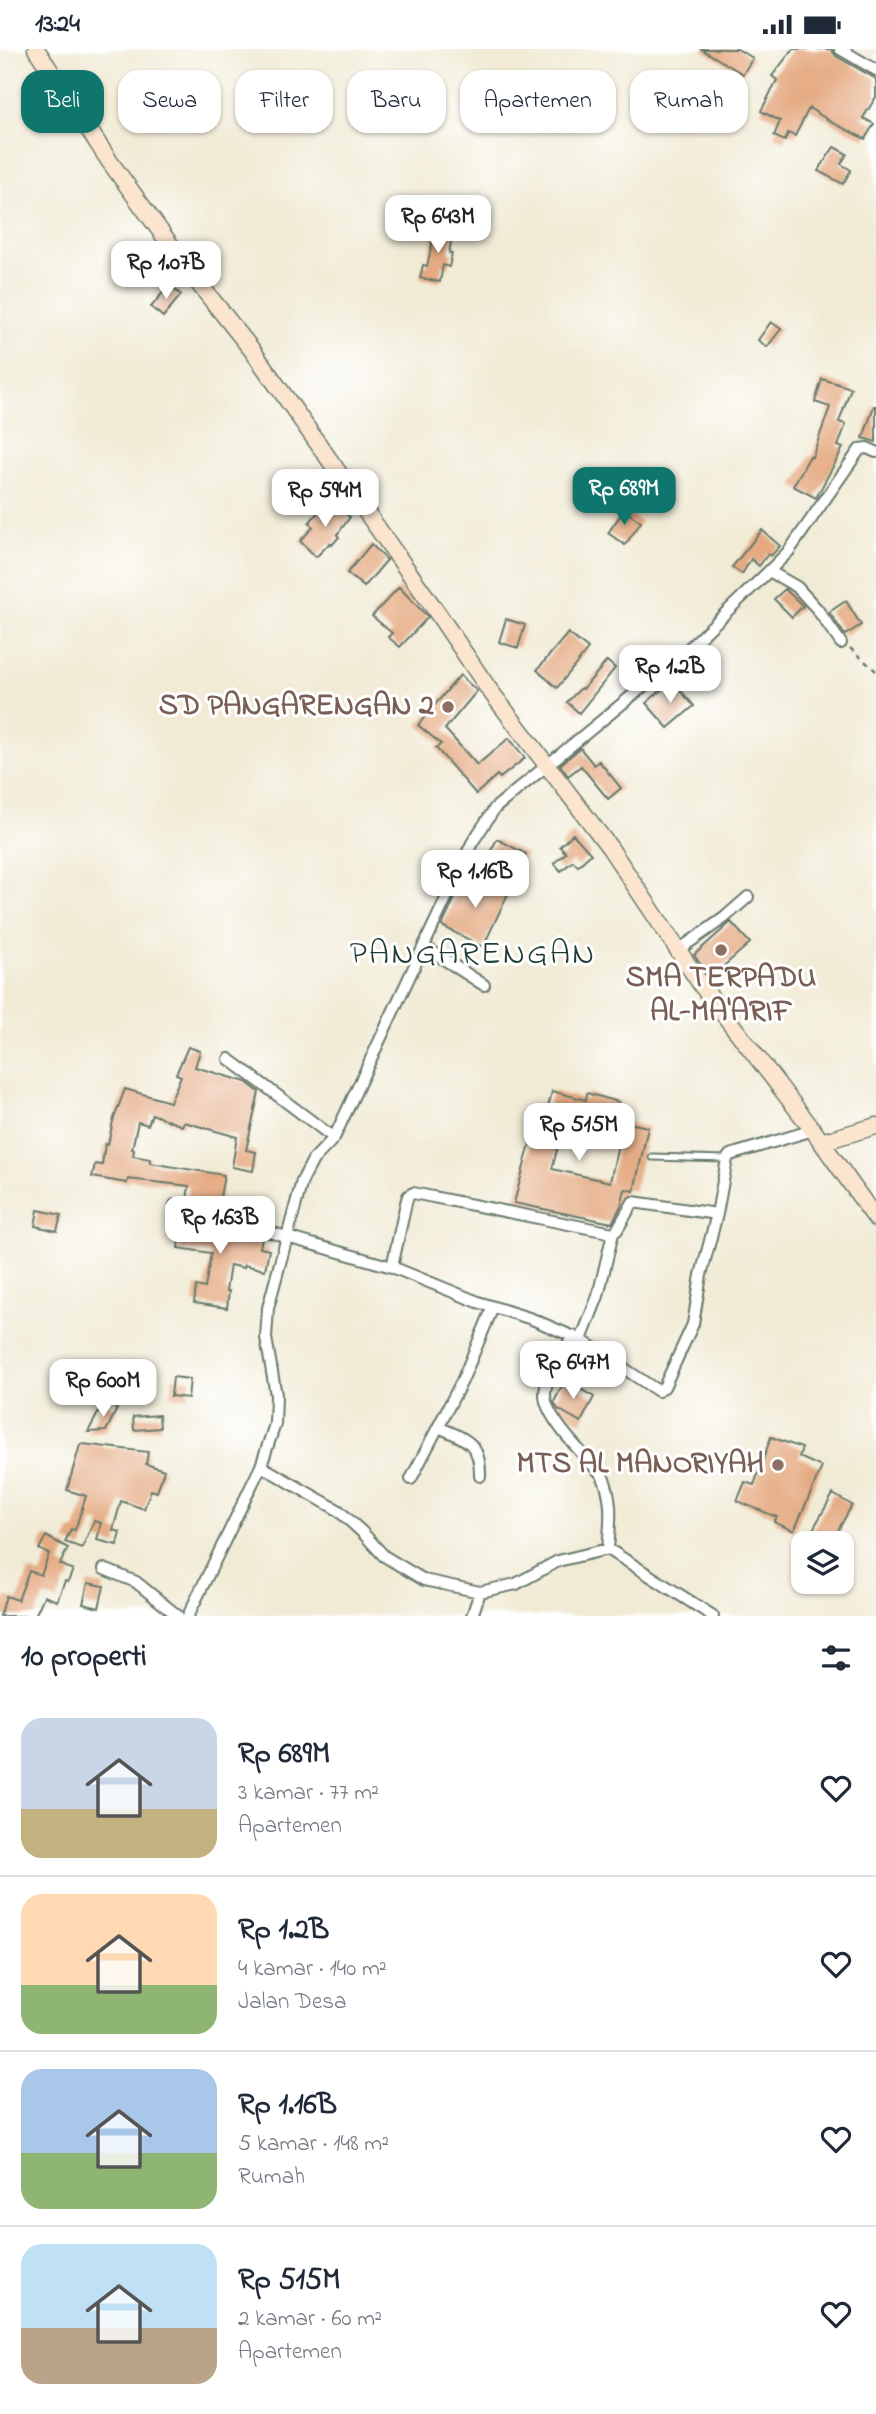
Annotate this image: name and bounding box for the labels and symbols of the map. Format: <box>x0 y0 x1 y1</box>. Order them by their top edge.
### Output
pin: Rp 643M <box>373 195 503 255</box>
pin: Rp 1.07B <box>94 241 238 301</box>
pin: Rp 689M <box>559 468 689 527</box>
pin: Rp 594M <box>260 469 390 529</box>
pin: Rp 1.2B <box>605 645 735 705</box>
place label: SD PANGARENGAN 2 <box>159 685 434 729</box>
marker: SD PANGARENGAN 2 <box>440 699 456 715</box>
pin: Rp 1.16B <box>403 851 547 910</box>
district label: PANGARENGAN <box>350 931 596 979</box>
marker: SMA TERPADU AL-MA'ARIF <box>713 942 729 958</box>
place label: SMA TERPADU AL-MA'ARIF <box>626 957 816 1035</box>
pin: Rp 515M <box>514 1103 644 1163</box>
pin: Rp 1.63B <box>148 1197 292 1256</box>
pin: Rp 647M <box>508 1341 638 1401</box>
pin: Rp 600M <box>38 1359 168 1419</box>
place label: MTS AL MANORIYAH <box>517 1443 764 1487</box>
marker: MTS AL MANORIYAH <box>770 1457 786 1473</box>

